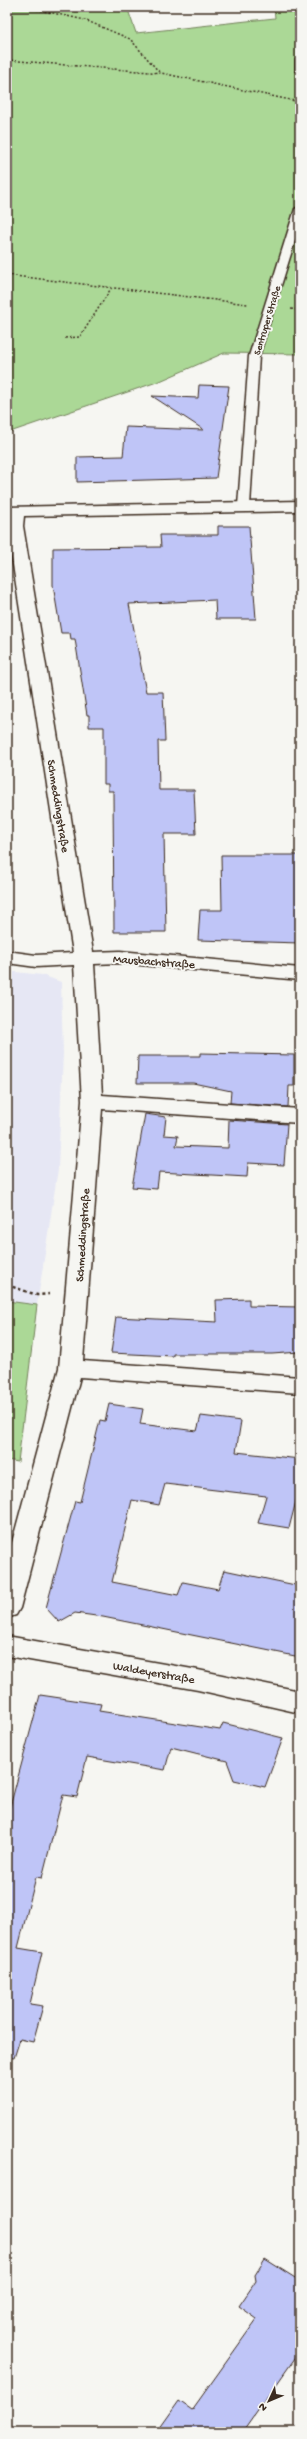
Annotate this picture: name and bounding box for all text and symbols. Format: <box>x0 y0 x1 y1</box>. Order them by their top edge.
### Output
street label: Sentruper Straße <box>252 284 284 357</box>
street label: Schmeddingstraße <box>43 759 71 854</box>
street label: Mausbachstraße <box>112 953 196 973</box>
street label: Schmeddingstraße <box>74 1187 94 1282</box>
street label: Waldeyerstraße <box>112 1660 196 1688</box>
north arrow <box>249 2381 289 2421</box>
text: N <box>256 2400 270 2413</box>

